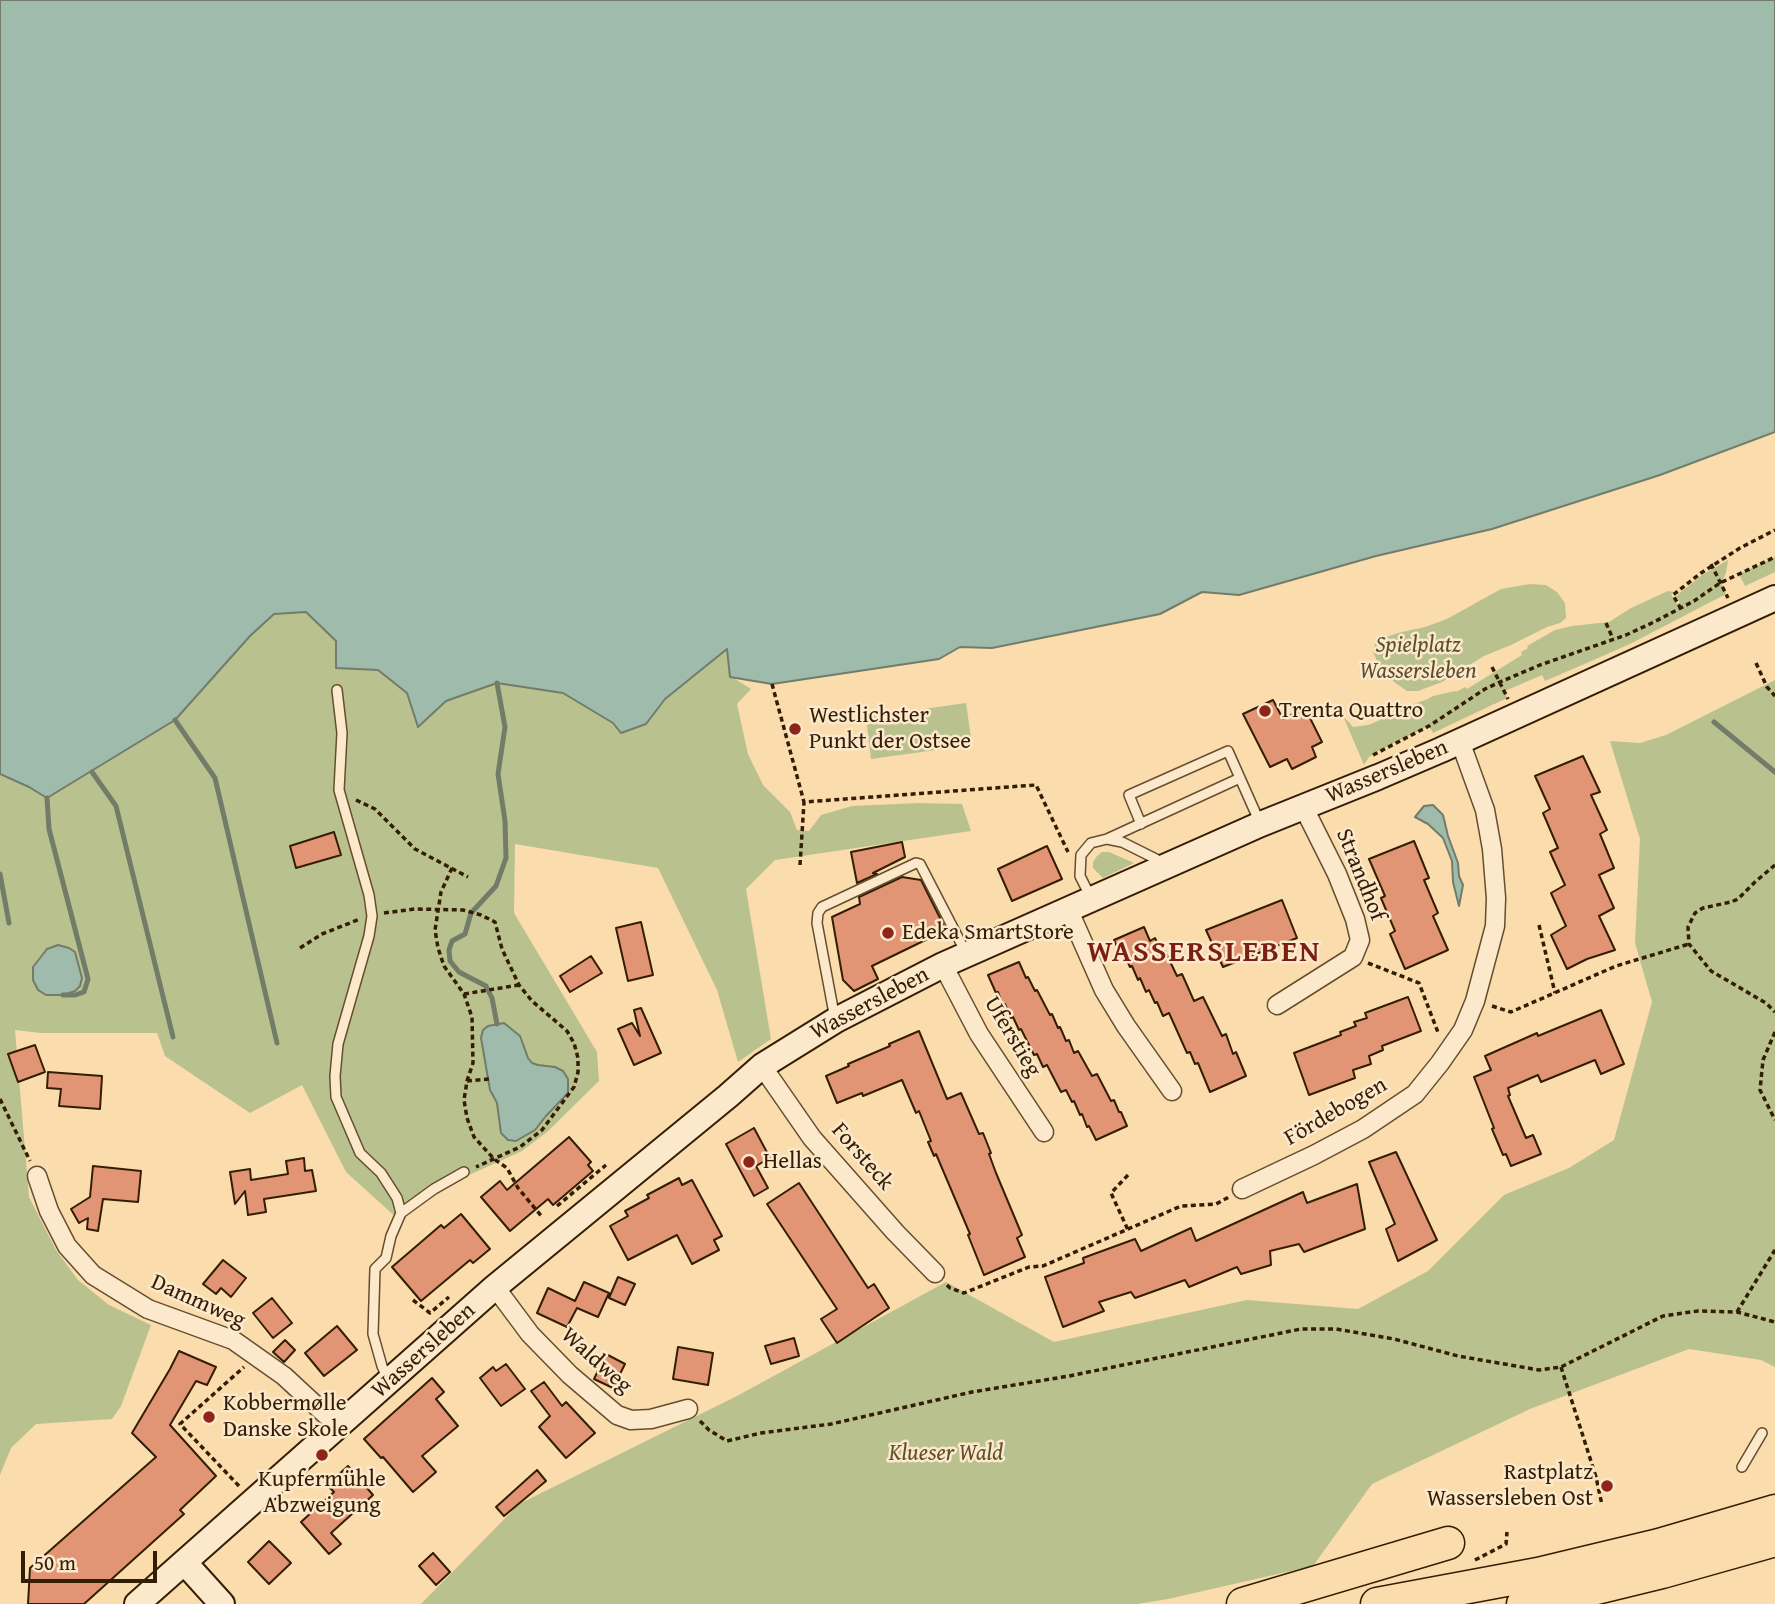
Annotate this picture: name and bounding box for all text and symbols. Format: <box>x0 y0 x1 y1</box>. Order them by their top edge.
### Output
park label: Spielplatz Wassersleben <box>1359 632 1477 686</box>
place label: Trenta Quattro <box>1279 697 1423 725</box>
place label: Westlichster Punkt der Ostsee <box>809 702 971 756</box>
marker: Trenta Quattro <box>1257 703 1273 719</box>
marker: Westlichster Punkt der Ostsee <box>787 721 803 737</box>
street label: Wassersleben <box>1322 734 1452 810</box>
street label: Strandhof <box>1329 825 1391 925</box>
place label: Edeka SmartStore <box>902 919 1074 947</box>
marker: Edeka SmartStore <box>880 925 896 941</box>
district label: WASSERSLEBEN <box>1088 935 1320 971</box>
street label: Wassersleben <box>806 961 934 1047</box>
street label: Uferstieg <box>977 992 1047 1082</box>
street label: Fördebogen <box>1280 1072 1392 1152</box>
street label: Forsteck <box>825 1117 899 1197</box>
place label: Hellas <box>763 1148 822 1176</box>
marker: Hellas <box>741 1154 757 1170</box>
street label: Dammweg <box>146 1269 250 1335</box>
street label: Wassersleben <box>366 1297 482 1405</box>
street label: Waldweg <box>555 1322 637 1400</box>
place label: Kobbermølle Danske Skole <box>223 1390 348 1444</box>
marker: Kobbermølle Danske Skole <box>201 1409 217 1425</box>
park label: Klueser Wald <box>889 1440 1003 1468</box>
marker: Kupfermühle Abzweigung <box>314 1447 330 1463</box>
place label: Rastplatz Wassersleben Ost <box>1427 1459 1593 1513</box>
place label: Kupfermühle Abzweigung <box>258 1466 386 1520</box>
marker: Rastplatz Wassersleben Ost <box>1599 1478 1615 1494</box>
scale bar <box>24 1538 161 1582</box>
text: 50 m <box>34 1547 76 1578</box>

